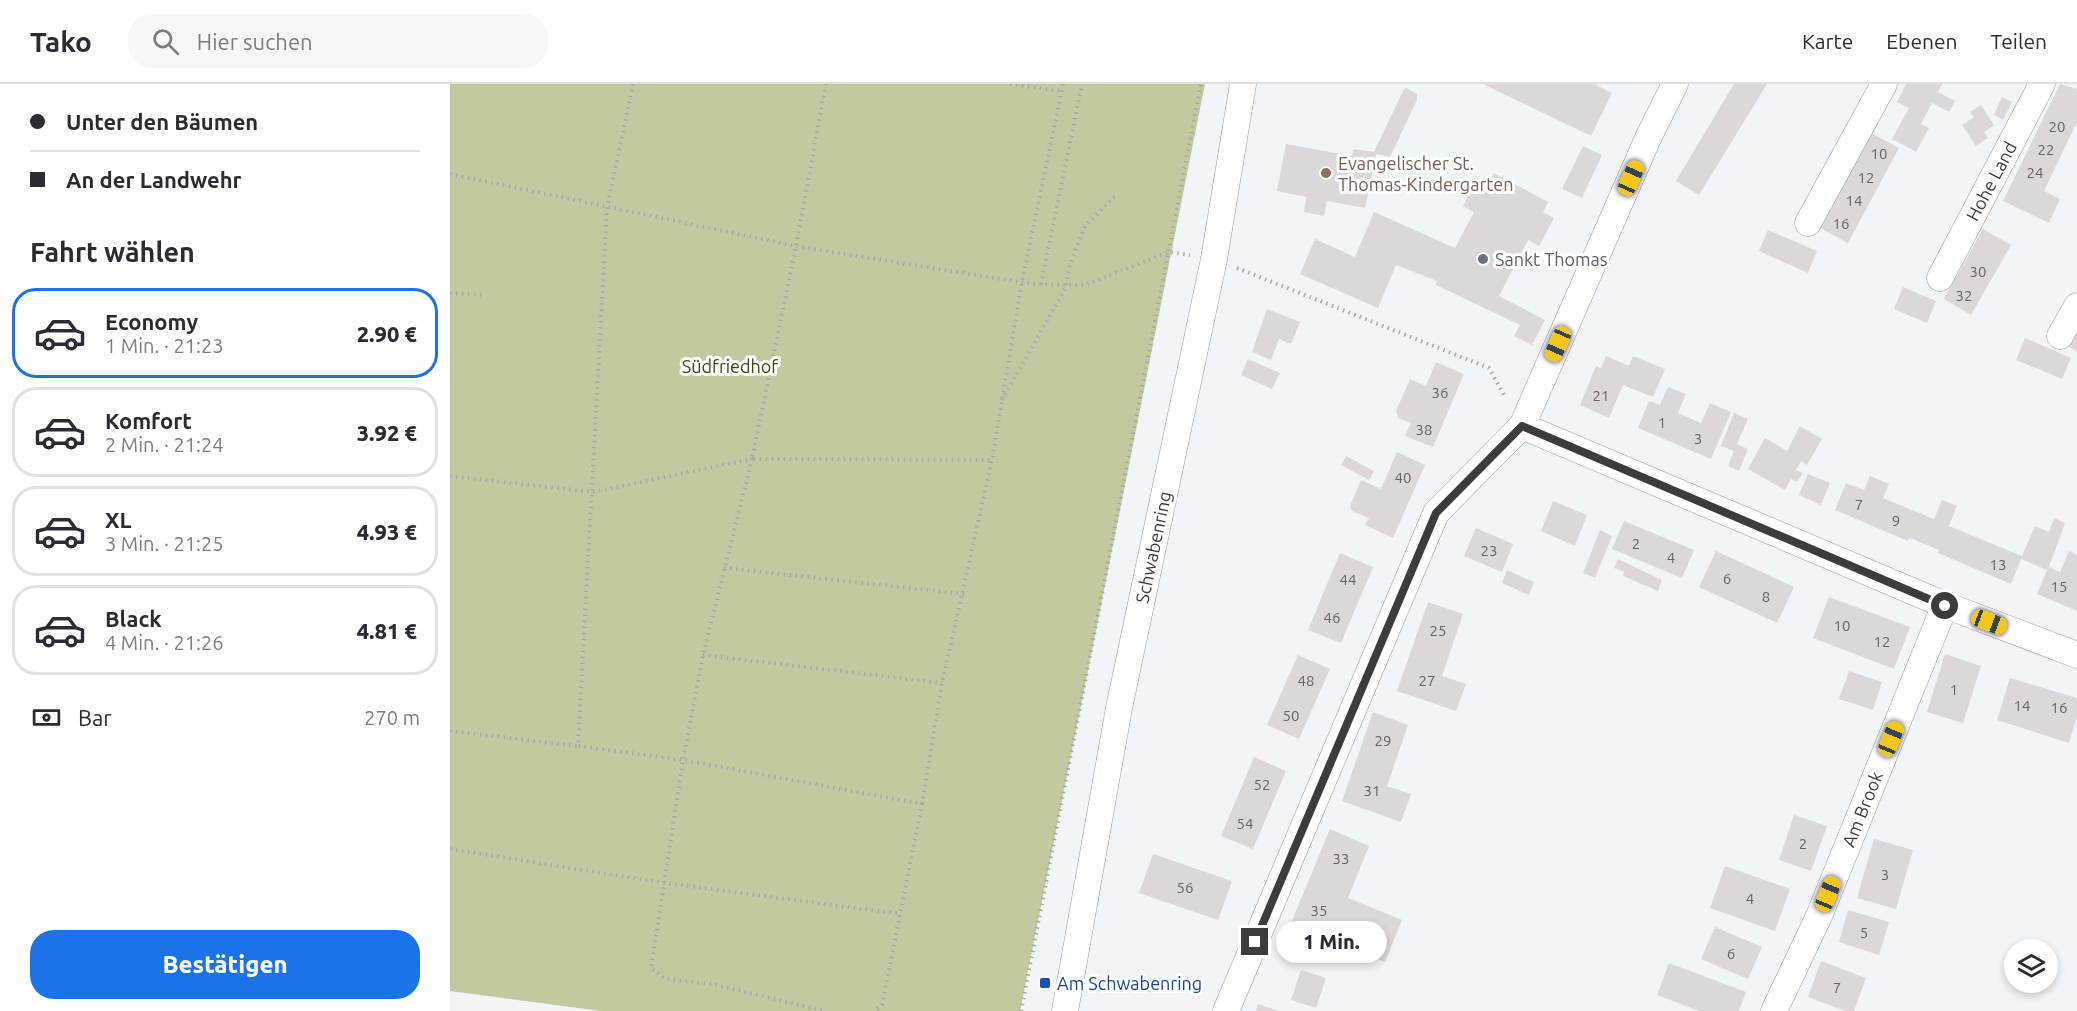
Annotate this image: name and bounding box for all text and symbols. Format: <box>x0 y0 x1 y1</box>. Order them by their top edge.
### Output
search box <box>128 14 548 68</box>
icon: search <box>149 25 182 58</box>
text: Tako <box>30 26 92 57</box>
text: Hier suchen <box>197 29 313 54</box>
text: Karte <box>1802 29 1853 53</box>
text: Ebenen <box>1886 29 1958 53</box>
text: Teilen <box>1991 29 2047 53</box>
text: Unter den Bäumen <box>66 109 258 134</box>
house number: 20 <box>2049 118 2065 135</box>
street label: Hohe Land <box>1962 138 2020 224</box>
house number: 22 <box>2038 141 2054 158</box>
house number: 10 <box>1871 145 1887 162</box>
place label: Evangelischer St. Thomas-Kindergarten <box>1338 153 1514 194</box>
car <box>1615 158 1647 198</box>
house number: 24 <box>2027 164 2043 181</box>
marker: Evangelischer St. Thomas-Kindergarten <box>1319 166 1333 180</box>
text: An der Landwehr <box>66 167 242 192</box>
house number: 12 <box>1858 169 1874 186</box>
house number: 14 <box>1846 192 1862 209</box>
house number: 16 <box>1833 215 1849 232</box>
text: Fahrt wählen <box>30 237 195 267</box>
place label: Sankt Thomas <box>1495 249 1608 269</box>
marker: Sankt Thomas <box>1476 252 1490 266</box>
house number: 30 <box>1970 263 1986 280</box>
house number: 32 <box>1956 287 1972 304</box>
icon: car <box>33 306 87 360</box>
text: Economy <box>105 309 198 334</box>
text: 2.90 € <box>357 321 417 346</box>
car <box>1542 324 1574 364</box>
text: 1 Min. · 21:23 <box>105 334 224 357</box>
park label: Südfriedhof <box>682 356 778 376</box>
house number: 36 <box>1432 384 1448 401</box>
house number: 21 <box>1593 387 1609 404</box>
icon: car <box>33 405 87 459</box>
text: Komfort <box>105 408 192 433</box>
house number: 1 <box>1658 414 1666 431</box>
text: 3.92 € <box>357 420 417 445</box>
house number: 38 <box>1416 421 1432 438</box>
house number: 3 <box>1694 430 1702 447</box>
text: 2 Min. · 21:24 <box>105 433 224 456</box>
house number: 40 <box>1395 469 1411 486</box>
street label: Schwabenring <box>1131 489 1175 605</box>
house number: 7 <box>1855 496 1863 513</box>
icon: car <box>33 504 87 558</box>
text: XL <box>105 507 132 532</box>
house number: 9 <box>1892 512 1900 529</box>
text: 4.93 € <box>357 519 417 544</box>
text: 3 Min. · 21:25 <box>105 532 224 555</box>
house number: 2 <box>1632 535 1640 552</box>
house number: 23 <box>1481 542 1497 559</box>
house number: 4 <box>1667 549 1675 566</box>
house number: 13 <box>1990 556 2006 573</box>
house number: 6 <box>1723 570 1731 587</box>
house number: 44 <box>1340 571 1356 588</box>
house number: 15 <box>2051 578 2067 595</box>
house number: 8 <box>1762 588 1770 605</box>
route start <box>1931 592 1958 619</box>
icon: car <box>33 603 87 657</box>
text: Black <box>105 606 162 631</box>
car <box>1969 607 2009 637</box>
house number: 46 <box>1324 609 1340 626</box>
house number: 10 <box>1834 617 1850 634</box>
text: 4.81 € <box>357 618 417 643</box>
house number: 25 <box>1430 622 1446 639</box>
text: 4 Min. · 21:26 <box>105 631 224 654</box>
house number: 12 <box>1874 633 1890 650</box>
house number: 48 <box>1298 672 1314 689</box>
house number: 27 <box>1419 672 1435 689</box>
house number: 1 <box>1950 681 1958 698</box>
house number: 14 <box>2014 697 2030 714</box>
house number: 16 <box>2051 699 2067 716</box>
icon: cash <box>30 701 63 734</box>
text: Bar <box>78 705 112 730</box>
text: 270 m <box>364 706 420 729</box>
house number: 50 <box>1283 707 1299 724</box>
car <box>1876 719 1906 759</box>
house number: 29 <box>1375 732 1391 749</box>
street label: Am Brook <box>1838 768 1886 850</box>
house number: 52 <box>1254 776 1270 793</box>
house number: 31 <box>1364 782 1380 799</box>
house number: 54 <box>1237 815 1253 832</box>
house number: 2 <box>1799 835 1807 852</box>
house number: 33 <box>1333 850 1349 867</box>
house number: 3 <box>1881 866 1889 883</box>
car <box>1813 874 1843 914</box>
house number: 56 <box>1177 879 1193 896</box>
house number: 4 <box>1746 890 1754 907</box>
house number: 35 <box>1311 902 1327 919</box>
callout: 1 Min. <box>1276 921 1387 963</box>
house number: 5 <box>1860 924 1868 941</box>
route end <box>1241 928 1268 955</box>
button: Bestätigen <box>30 930 420 999</box>
text: 1 Min. <box>1303 930 1360 953</box>
map controls <box>2004 939 2058 993</box>
button: layers <box>2004 939 2058 993</box>
house number: 6 <box>1727 945 1735 962</box>
place label: Am Schwabenring <box>1057 973 1202 993</box>
marker: Am Schwabenring <box>1038 976 1052 990</box>
house number: 7 <box>1833 979 1841 996</box>

